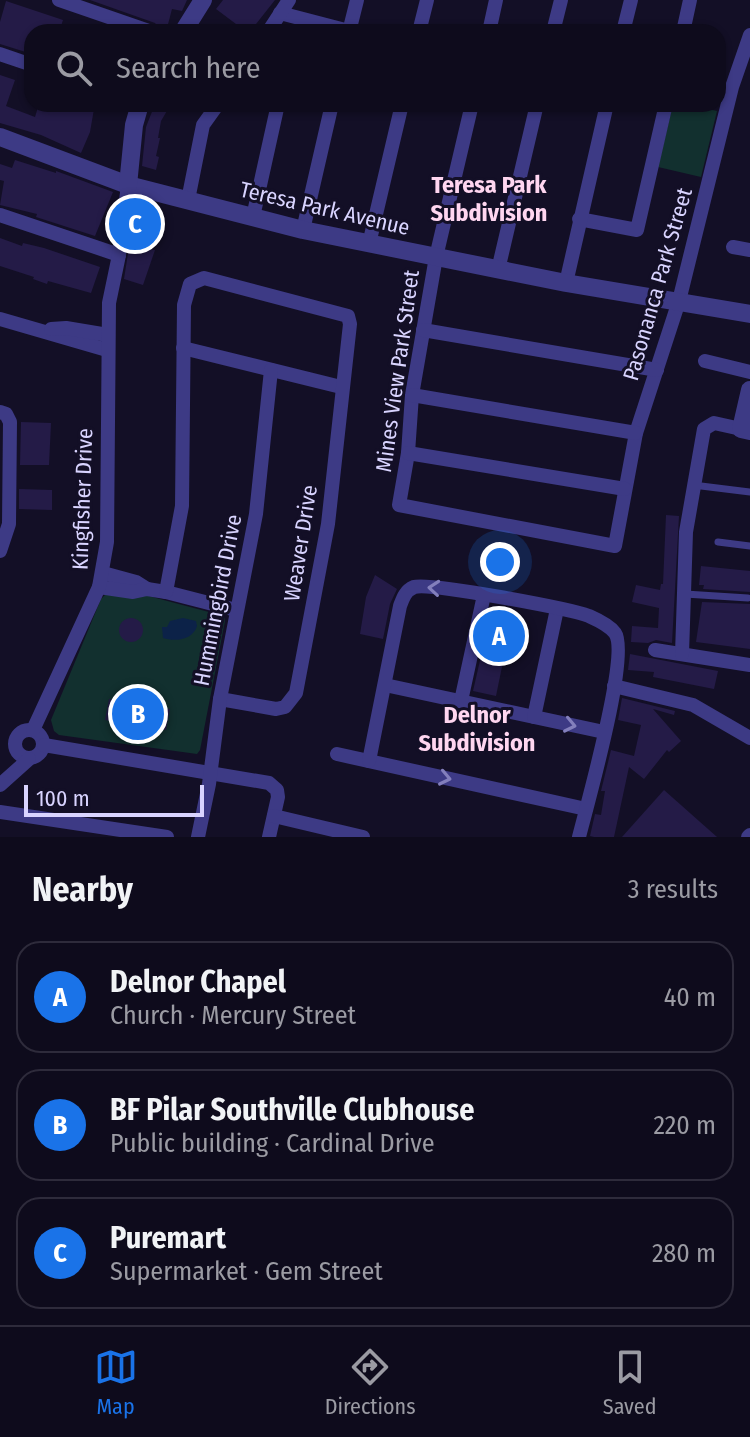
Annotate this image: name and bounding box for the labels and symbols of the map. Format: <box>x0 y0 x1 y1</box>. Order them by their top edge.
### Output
district label: Teresa Park Subdivision <box>431 171 547 227</box>
street label: Teresa Park Avenue <box>237 176 412 241</box>
street label: Pasonanca Park Street <box>617 184 698 384</box>
pin: C <box>109 194 161 254</box>
street label: Mines View Park Street <box>370 268 425 474</box>
street label: Kingfisher Drive <box>67 428 98 570</box>
street label: Weaver Drive <box>278 483 323 603</box>
street label: Hummingbird Drive <box>188 512 247 688</box>
your location <box>480 542 520 582</box>
one-way arrow <box>428 580 441 597</box>
pin: A <box>473 606 525 666</box>
pin: B <box>112 684 164 744</box>
district label: Delnor Subdivision <box>419 701 535 757</box>
one-way arrow <box>564 715 577 732</box>
one-way arrow <box>438 769 452 786</box>
scale bar <box>24 781 204 817</box>

